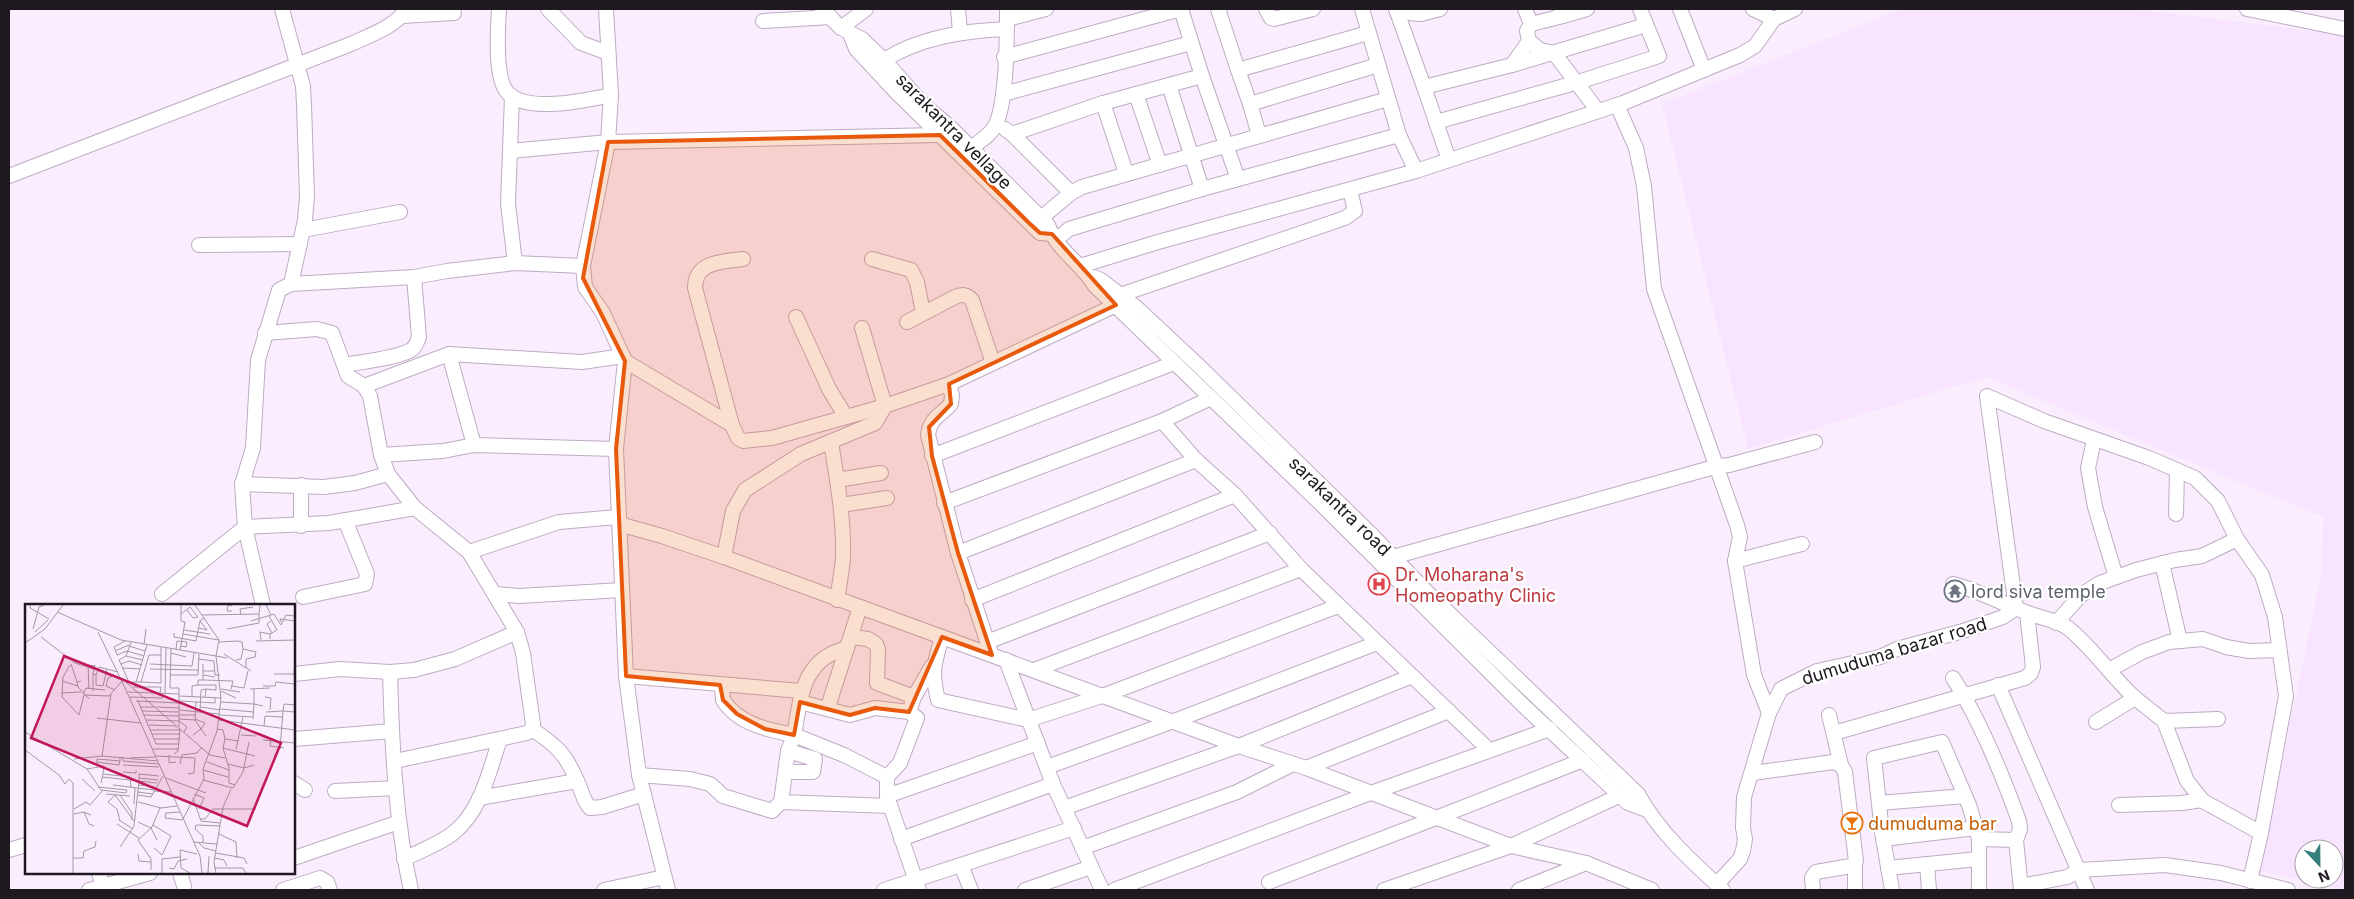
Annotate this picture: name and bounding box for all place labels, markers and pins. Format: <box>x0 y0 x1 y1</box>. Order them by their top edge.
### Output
place label: Dr. Moharana's Homeopathy Clinic <box>1395 564 1556 606</box>
hospital icon: Dr. Moharana's Homeopathy Clinic <box>1367 572 1391 596</box>
temple icon: lord siva temple <box>1943 579 1967 603</box>
place label: lord siva temple <box>1971 581 2106 602</box>
bar icon: dumuduma bar <box>1840 811 1864 835</box>
place label: dumuduma bar <box>1868 813 1997 834</box>

